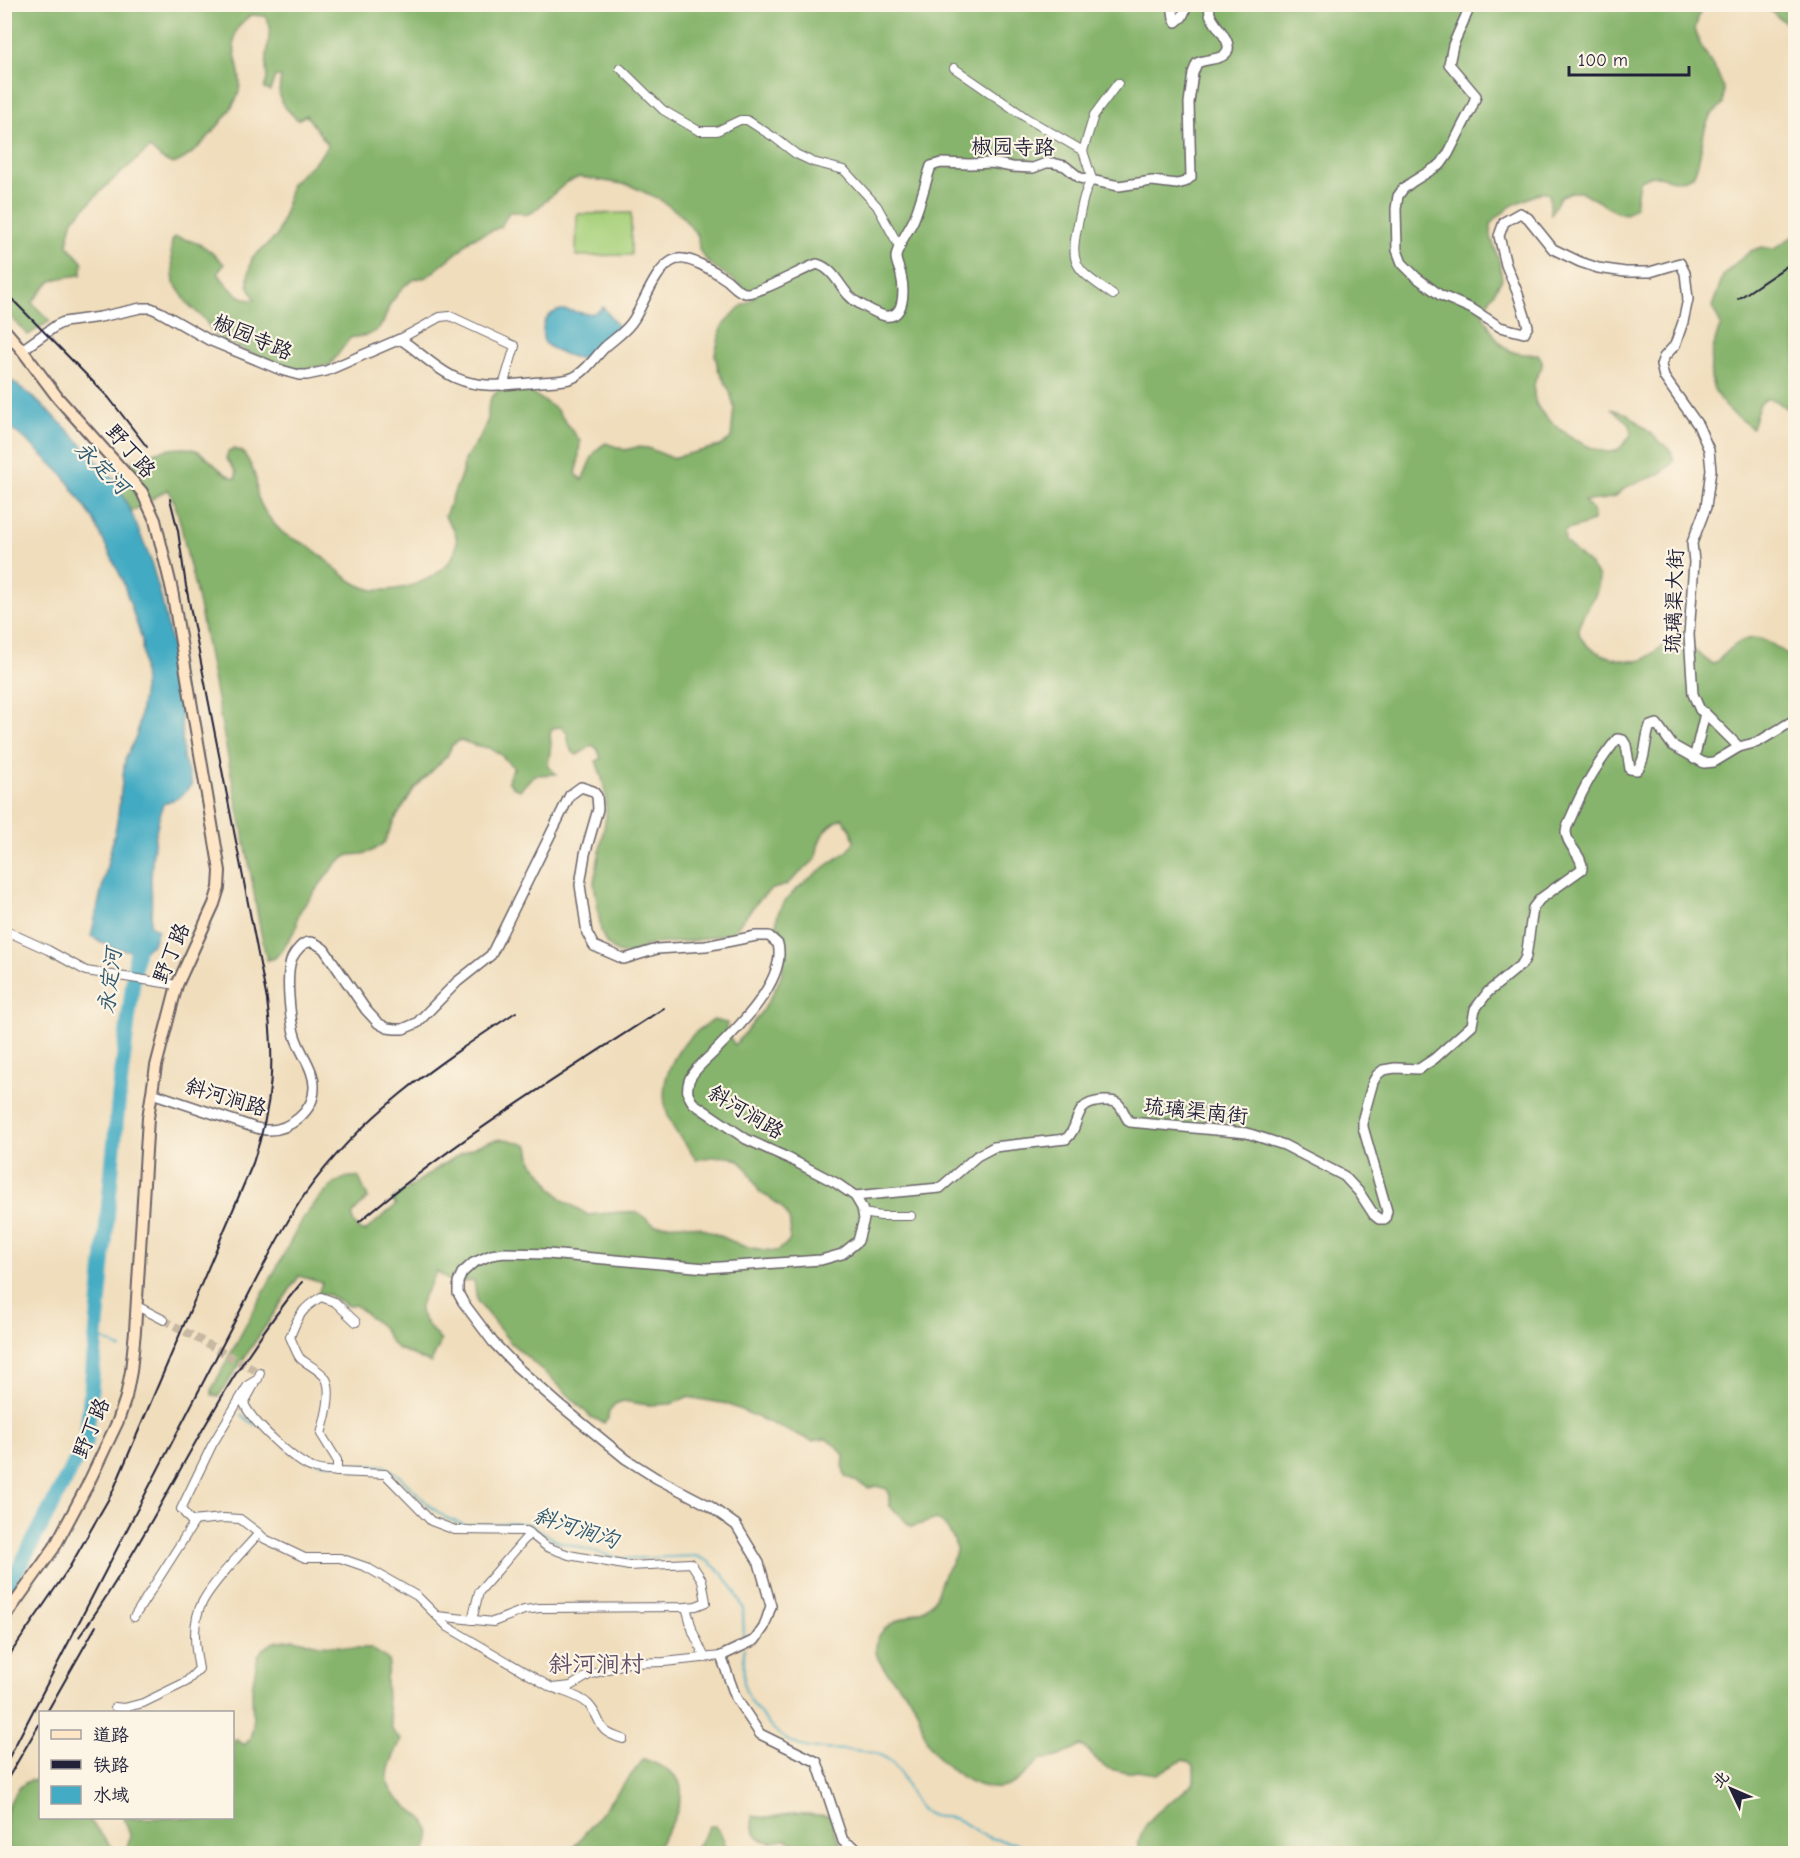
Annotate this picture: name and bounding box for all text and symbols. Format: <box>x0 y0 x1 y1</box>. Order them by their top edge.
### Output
scale bar <box>1569 39 1689 77</box>
text: 100 m <box>1578 50 1628 71</box>
street label: 椒园寺路 <box>971 134 1055 160</box>
street label: 椒园寺路 <box>210 310 296 364</box>
street label: 野丁路 <box>101 419 161 483</box>
water label: 永定河 <box>69 436 137 502</box>
street label: 琉璃渠大街 <box>1660 548 1688 654</box>
street label: 野丁路 <box>148 919 194 987</box>
water label: 永定河 <box>93 944 127 1015</box>
street label: 斜河涧路 <box>182 1073 270 1121</box>
street label: 斜河涧路 <box>704 1080 788 1144</box>
street label: 琉璃渠南街 <box>1143 1094 1249 1128</box>
street label: 野丁路 <box>68 1394 114 1462</box>
water label: 斜河涧沟 <box>530 1502 624 1555</box>
district label: 斜河涧村 <box>548 1650 644 1678</box>
legend <box>39 1711 234 1819</box>
text: 道路 <box>93 1725 129 1746</box>
text: 铁路 <box>93 1755 129 1776</box>
north arrow <box>1701 1759 1761 1819</box>
text: 北 <box>1709 1767 1733 1791</box>
text: 水域 <box>93 1785 129 1806</box>

